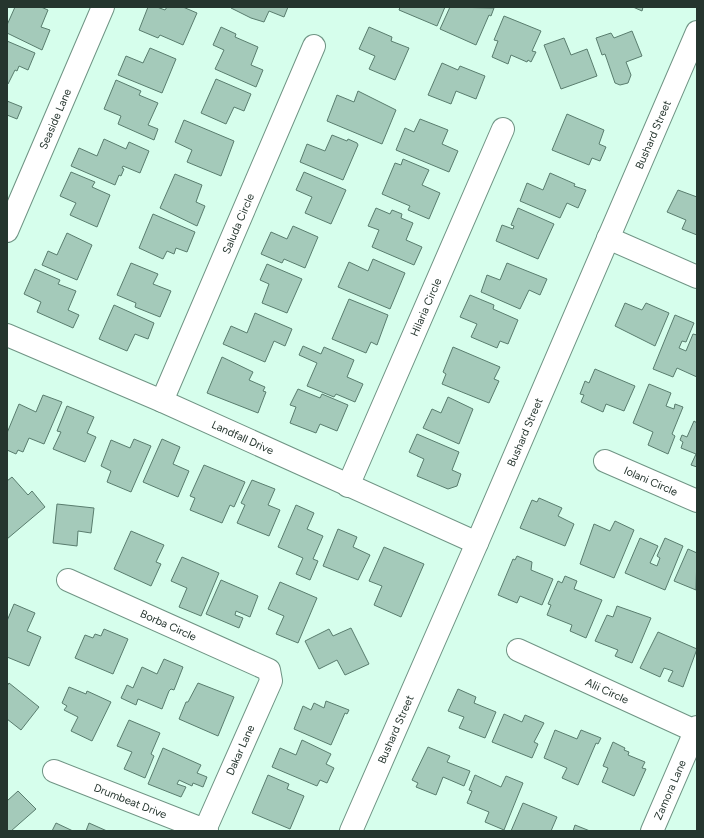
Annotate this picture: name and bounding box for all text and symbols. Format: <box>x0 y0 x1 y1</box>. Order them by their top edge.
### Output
street label: Seaside Lane <box>37 87 74 151</box>
street label: Bushard Street <box>633 98 674 171</box>
street label: Saluda Circle <box>220 192 257 256</box>
street label: Hilaria Circle <box>408 276 444 338</box>
street label: Bushard Street <box>505 396 546 469</box>
street label: Landfall Drive <box>209 418 276 457</box>
street label: Iolani Circle <box>622 464 680 499</box>
street label: Borba Circle <box>138 607 198 644</box>
street label: Alii Circle <box>583 676 631 707</box>
street label: Bushard Street <box>375 693 417 766</box>
street label: Dakar Lane <box>224 723 257 777</box>
street label: Zamora Lane <box>652 758 689 822</box>
street label: Drumbeat Drive <box>92 781 168 822</box>

